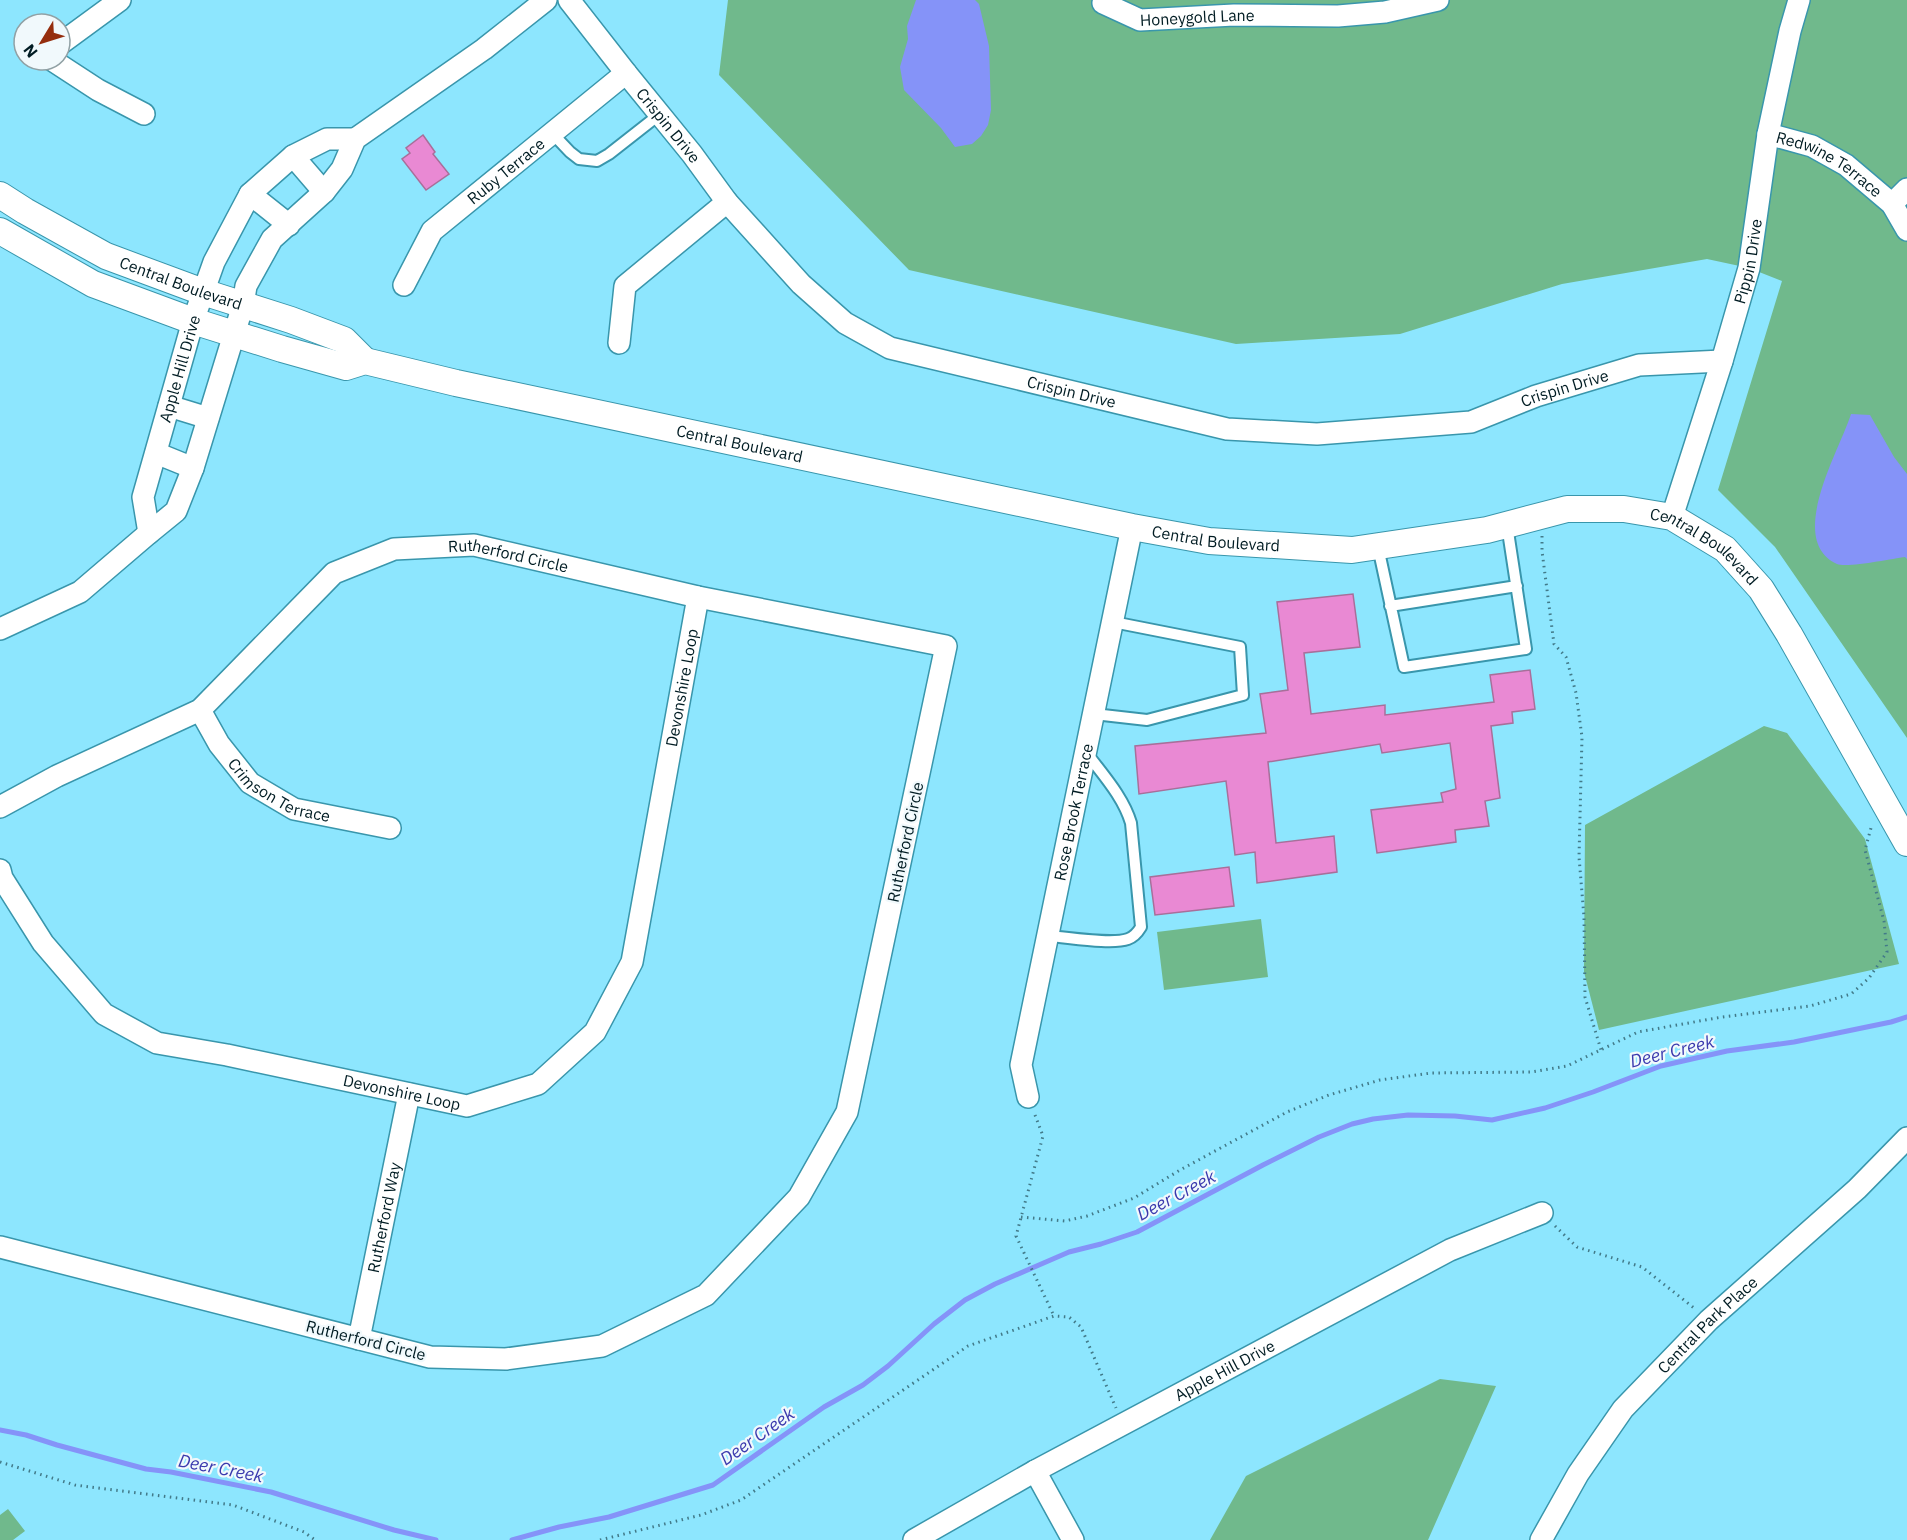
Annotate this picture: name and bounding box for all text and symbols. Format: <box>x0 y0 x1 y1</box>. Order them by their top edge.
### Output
street label: Honeygold Lane <box>1139 5 1255 30</box>
north arrow <box>12 12 72 72</box>
text: N <box>19 41 42 62</box>
street label: Crispin Drive <box>632 84 705 167</box>
street label: Redwine Terrace <box>1774 127 1887 201</box>
street label: Ruby Terrace <box>463 133 549 208</box>
street label: Pippin Drive <box>1729 217 1766 306</box>
street label: Central Boulevard <box>117 252 245 314</box>
street label: Apple Hill Drive <box>155 312 204 425</box>
street label: Crispin Drive <box>1517 365 1611 411</box>
street label: Crispin Drive <box>1025 371 1118 412</box>
street label: Central Boulevard <box>675 420 805 467</box>
street label: Central Boulevard <box>1649 504 1763 589</box>
street label: Central Boulevard <box>1150 521 1280 555</box>
street label: Rutherford Circle <box>447 535 571 577</box>
street label: Devonshire Loop <box>661 627 702 748</box>
street label: Rose Brook Terrace <box>1049 741 1097 882</box>
street label: Crimson Terrace <box>224 754 332 826</box>
street label: Rutherford Circle <box>882 780 928 904</box>
water label: Deer Creek <box>1628 1029 1717 1073</box>
street label: Devonshire Loop <box>341 1070 463 1114</box>
street label: Rutherford Way <box>363 1160 405 1275</box>
water label: Deer Creek <box>1133 1164 1220 1225</box>
street label: Central Park Place <box>1653 1272 1762 1377</box>
street label: Rutherford Circle <box>304 1315 428 1365</box>
street label: Apple Hill Drive <box>1171 1335 1278 1405</box>
water label: Deer Creek <box>715 1402 799 1470</box>
water label: Deer Creek <box>177 1449 266 1488</box>

